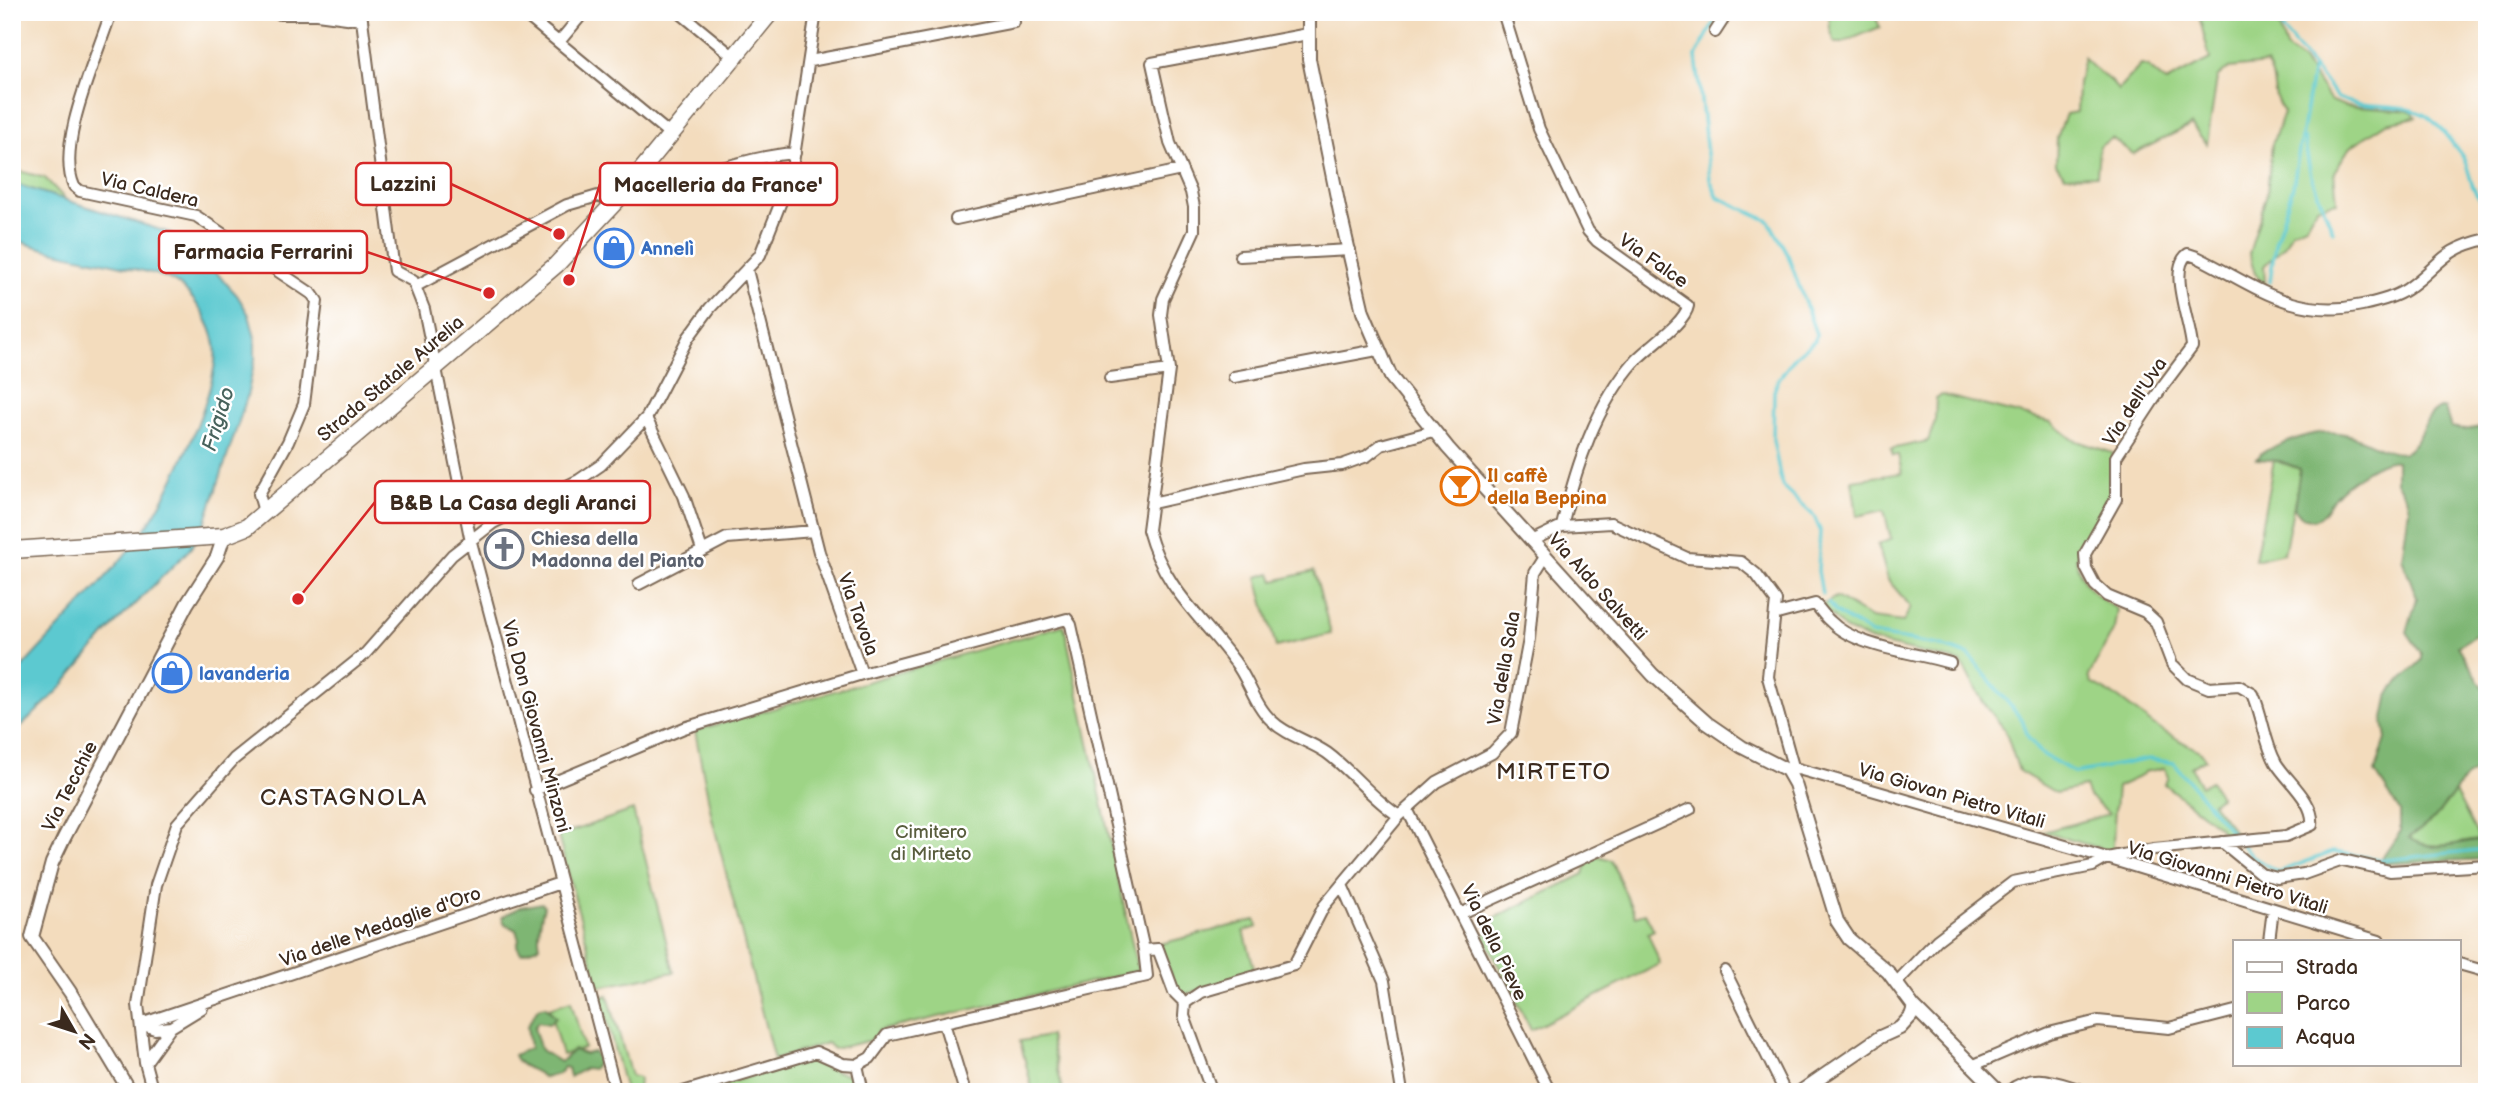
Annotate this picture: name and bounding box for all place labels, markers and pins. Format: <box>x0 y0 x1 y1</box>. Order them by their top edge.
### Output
callout: Lazzini <box>356 163 451 205</box>
callout: Macelleria da France' <box>600 163 837 205</box>
shop icon: Annelì <box>593 227 635 269</box>
callout: Farmacia Ferrarini <box>159 231 367 273</box>
place label: Annelì <box>640 238 694 261</box>
bar icon: Il caffè della Beppina <box>1439 465 1481 507</box>
place label: Il caffè della Beppina <box>1487 465 1607 510</box>
callout: B&B La Casa degli Aranci <box>375 481 650 523</box>
church icon: Chiesa della Madonna del Pianto <box>483 528 525 570</box>
place label: Chiesa della Madonna del Pianto <box>531 528 704 573</box>
shop icon: lavanderia <box>151 652 193 694</box>
place label: lavanderia <box>199 663 290 686</box>

